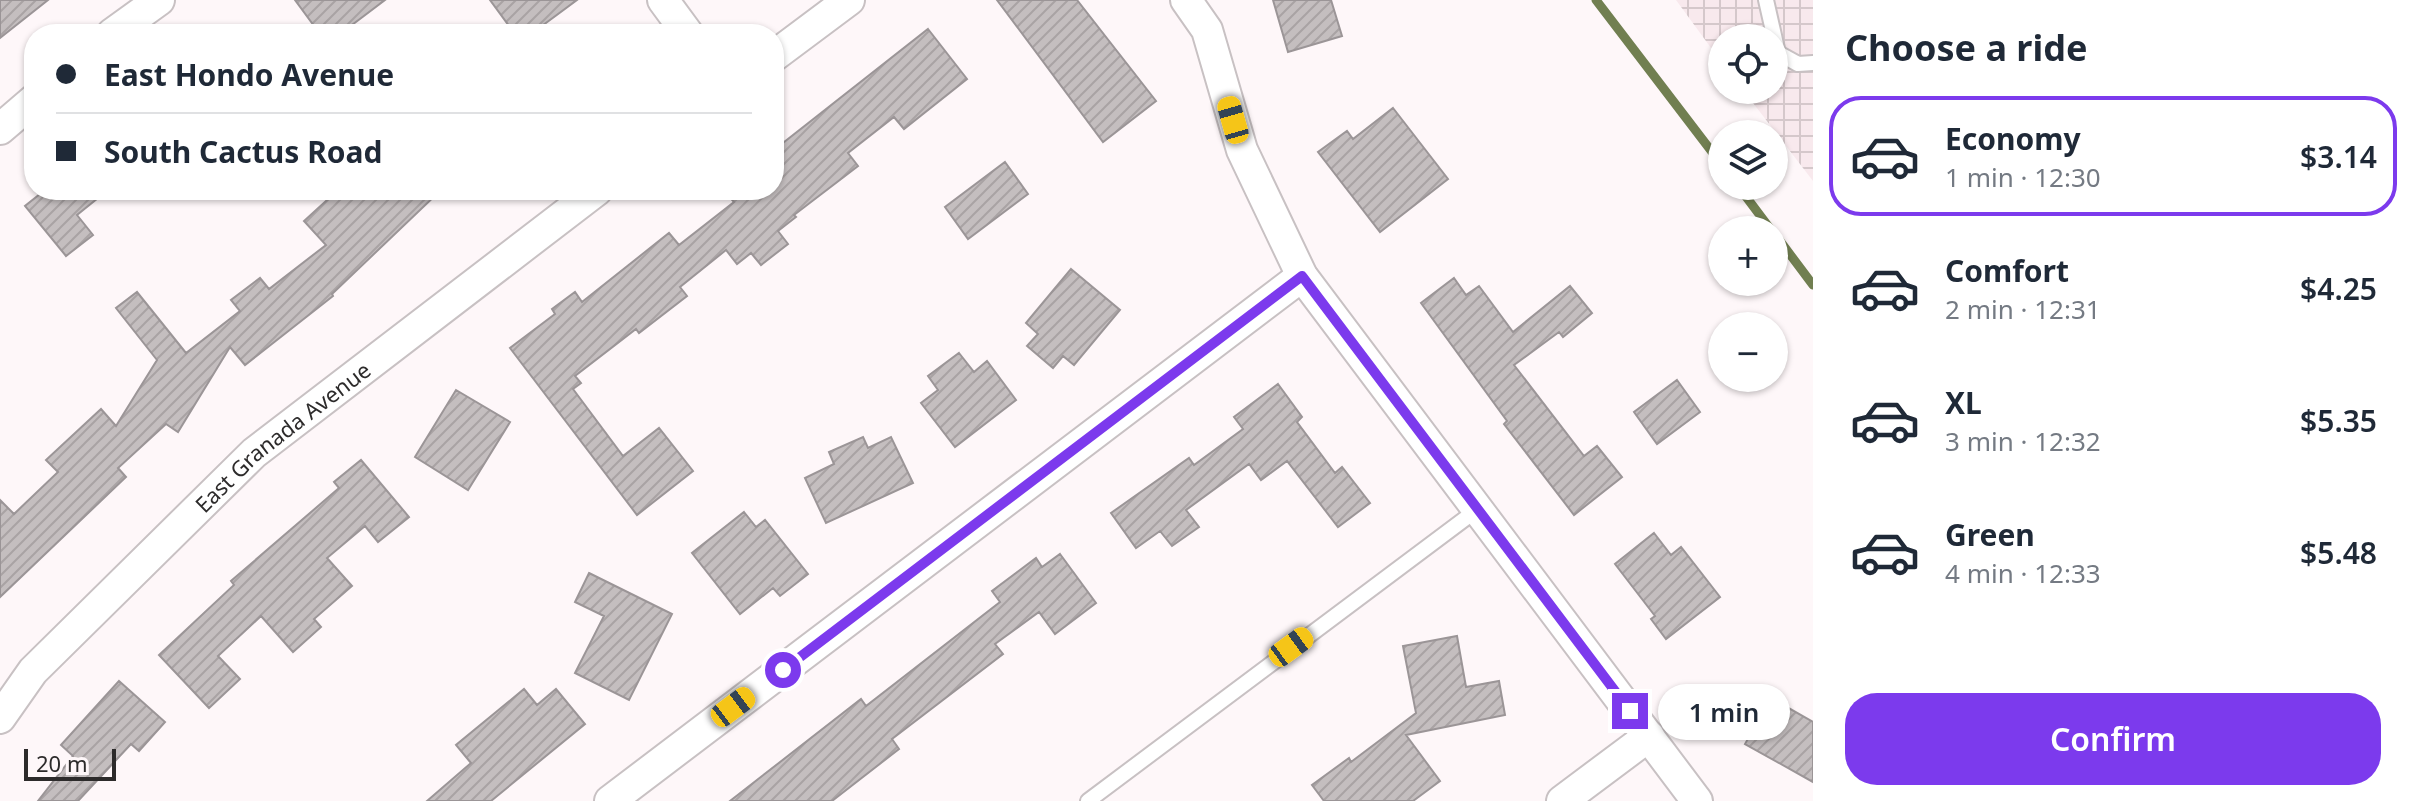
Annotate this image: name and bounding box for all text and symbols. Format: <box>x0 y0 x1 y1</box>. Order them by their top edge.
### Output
text: Choose a ride <box>1845 23 2087 72</box>
map controls <box>1708 24 1788 392</box>
button: locate <box>1708 24 1788 104</box>
text: East Hondo Avenue <box>104 54 394 95</box>
car <box>1215 94 1251 146</box>
text: Economy <box>1945 118 2081 159</box>
button: layers <box>1708 120 1788 200</box>
icon: car <box>1849 120 1921 192</box>
text: South Cactus Road <box>104 131 383 172</box>
text: $3.14 <box>2300 136 2377 177</box>
text: 1 min · 12:30 <box>1945 159 2101 195</box>
button: + <box>1708 216 1788 296</box>
text: Comfort <box>1945 250 2069 291</box>
icon: car <box>1849 252 1921 324</box>
text: $4.25 <box>2300 268 2377 309</box>
text: 2 min · 12:31 <box>1945 291 2101 327</box>
button: − <box>1708 312 1788 392</box>
street label: East Granada Avenue <box>188 354 376 519</box>
text: XL <box>1945 382 1982 423</box>
icon: car <box>1849 384 1921 456</box>
text: $5.35 <box>2300 400 2377 441</box>
text: 3 min · 12:32 <box>1945 423 2101 459</box>
text: Green <box>1945 514 2035 555</box>
icon: car <box>1849 516 1921 588</box>
text: $5.48 <box>2300 532 2377 573</box>
text: 4 min · 12:33 <box>1945 555 2101 591</box>
car <box>1265 623 1317 671</box>
route start <box>765 652 801 688</box>
car <box>707 683 759 731</box>
callout: 1 min <box>1658 683 1790 739</box>
route end <box>1612 693 1648 729</box>
button: Confirm <box>1845 693 2381 785</box>
text: 1 min <box>1689 694 1759 730</box>
scale bar <box>24 745 116 781</box>
text: 20 m <box>36 748 87 778</box>

